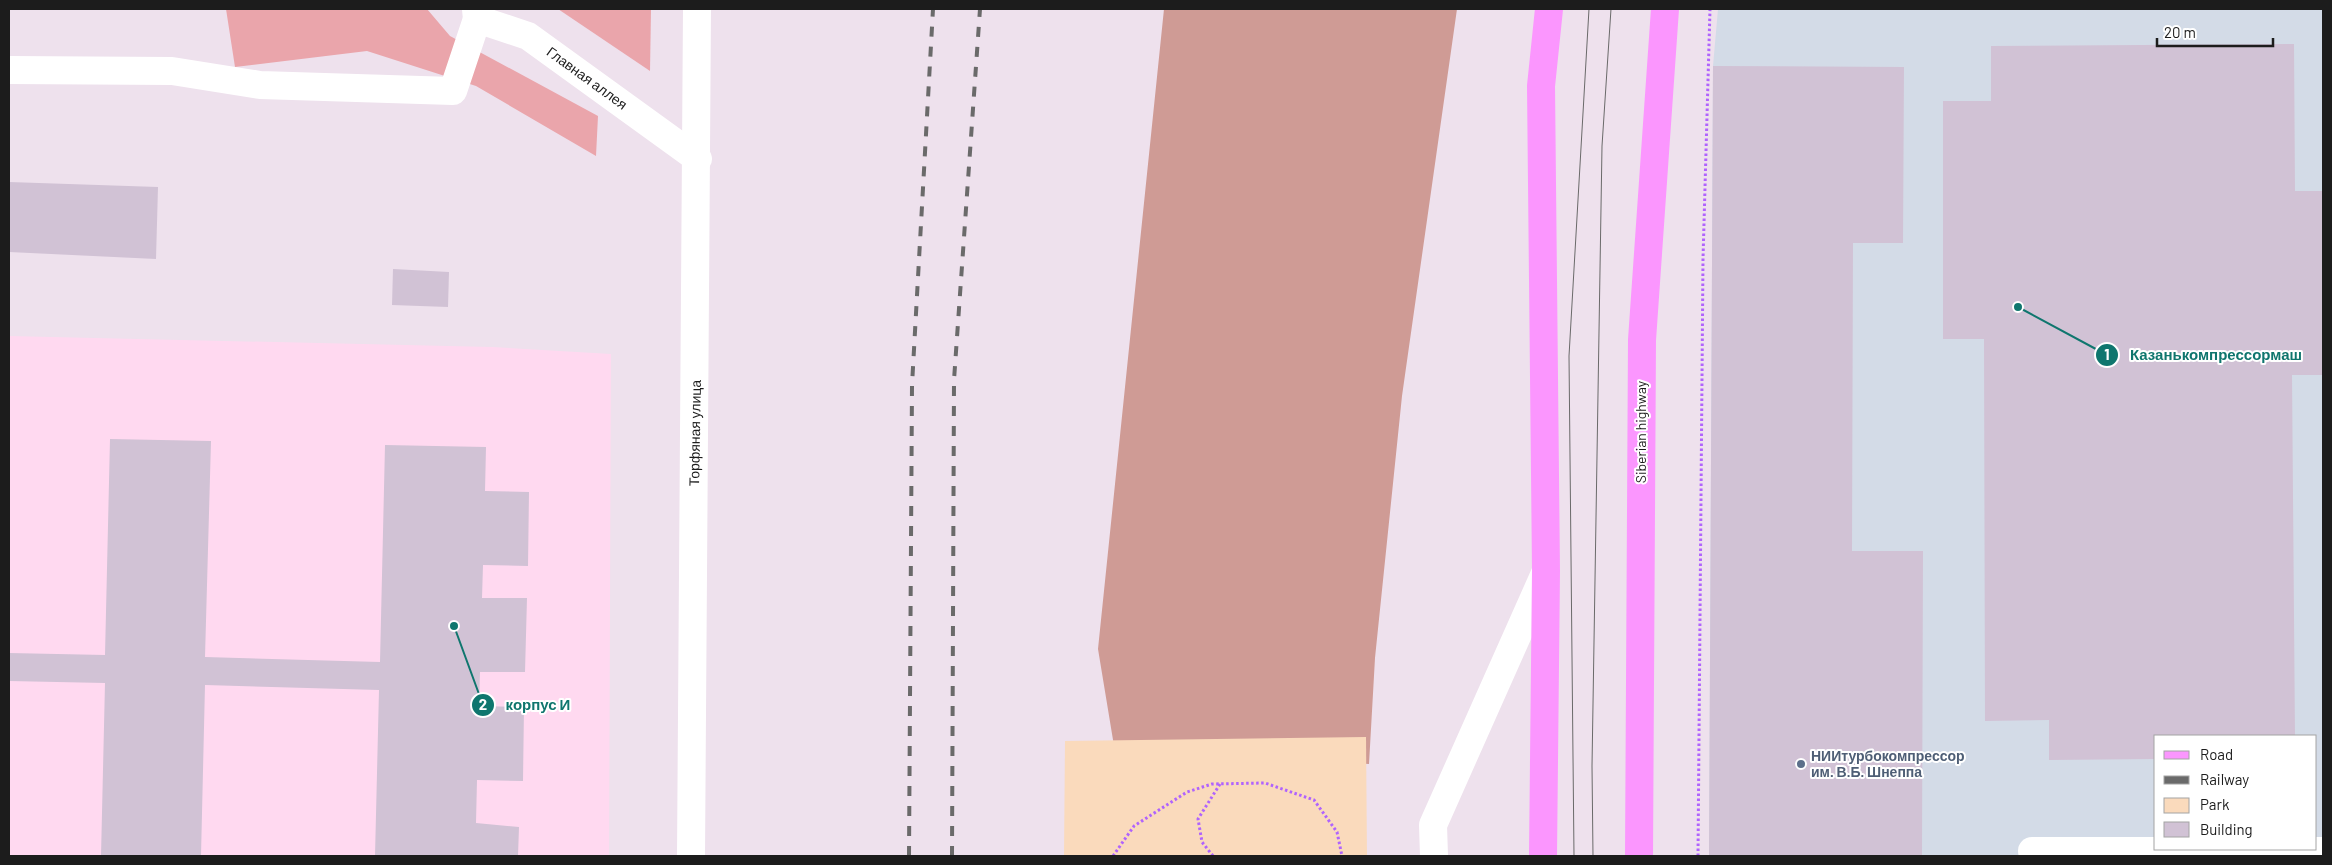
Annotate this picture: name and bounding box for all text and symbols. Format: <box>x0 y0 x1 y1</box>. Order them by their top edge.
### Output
scale bar <box>2157 15 2273 47</box>
text: 20 m <box>2164 23 2196 41</box>
street label: Главная аллея <box>544 43 631 113</box>
callout: Казанькомпрессормаш <box>2095 340 2312 370</box>
text: 1 <box>2104 345 2110 363</box>
text: Казанькомпрессормаш <box>2130 345 2302 363</box>
street label: Торфяная улица <box>685 379 704 486</box>
street label: Siberian highway <box>1632 380 1649 483</box>
callout: корпус И <box>470 690 580 720</box>
text: 2 <box>479 695 487 713</box>
text: корпус И <box>506 695 570 713</box>
legend <box>2154 735 2317 850</box>
text: Road <box>2200 745 2233 763</box>
place label: НИИтурбокомпрессор им. В.Б. Шнеппа <box>1811 747 1965 780</box>
marker: НИИтурбокомпрессор им. В.Б. Шнеппа <box>1795 758 1807 770</box>
text: Railway <box>2200 770 2249 788</box>
text: Park <box>2200 795 2230 813</box>
text: Building <box>2200 820 2253 838</box>

